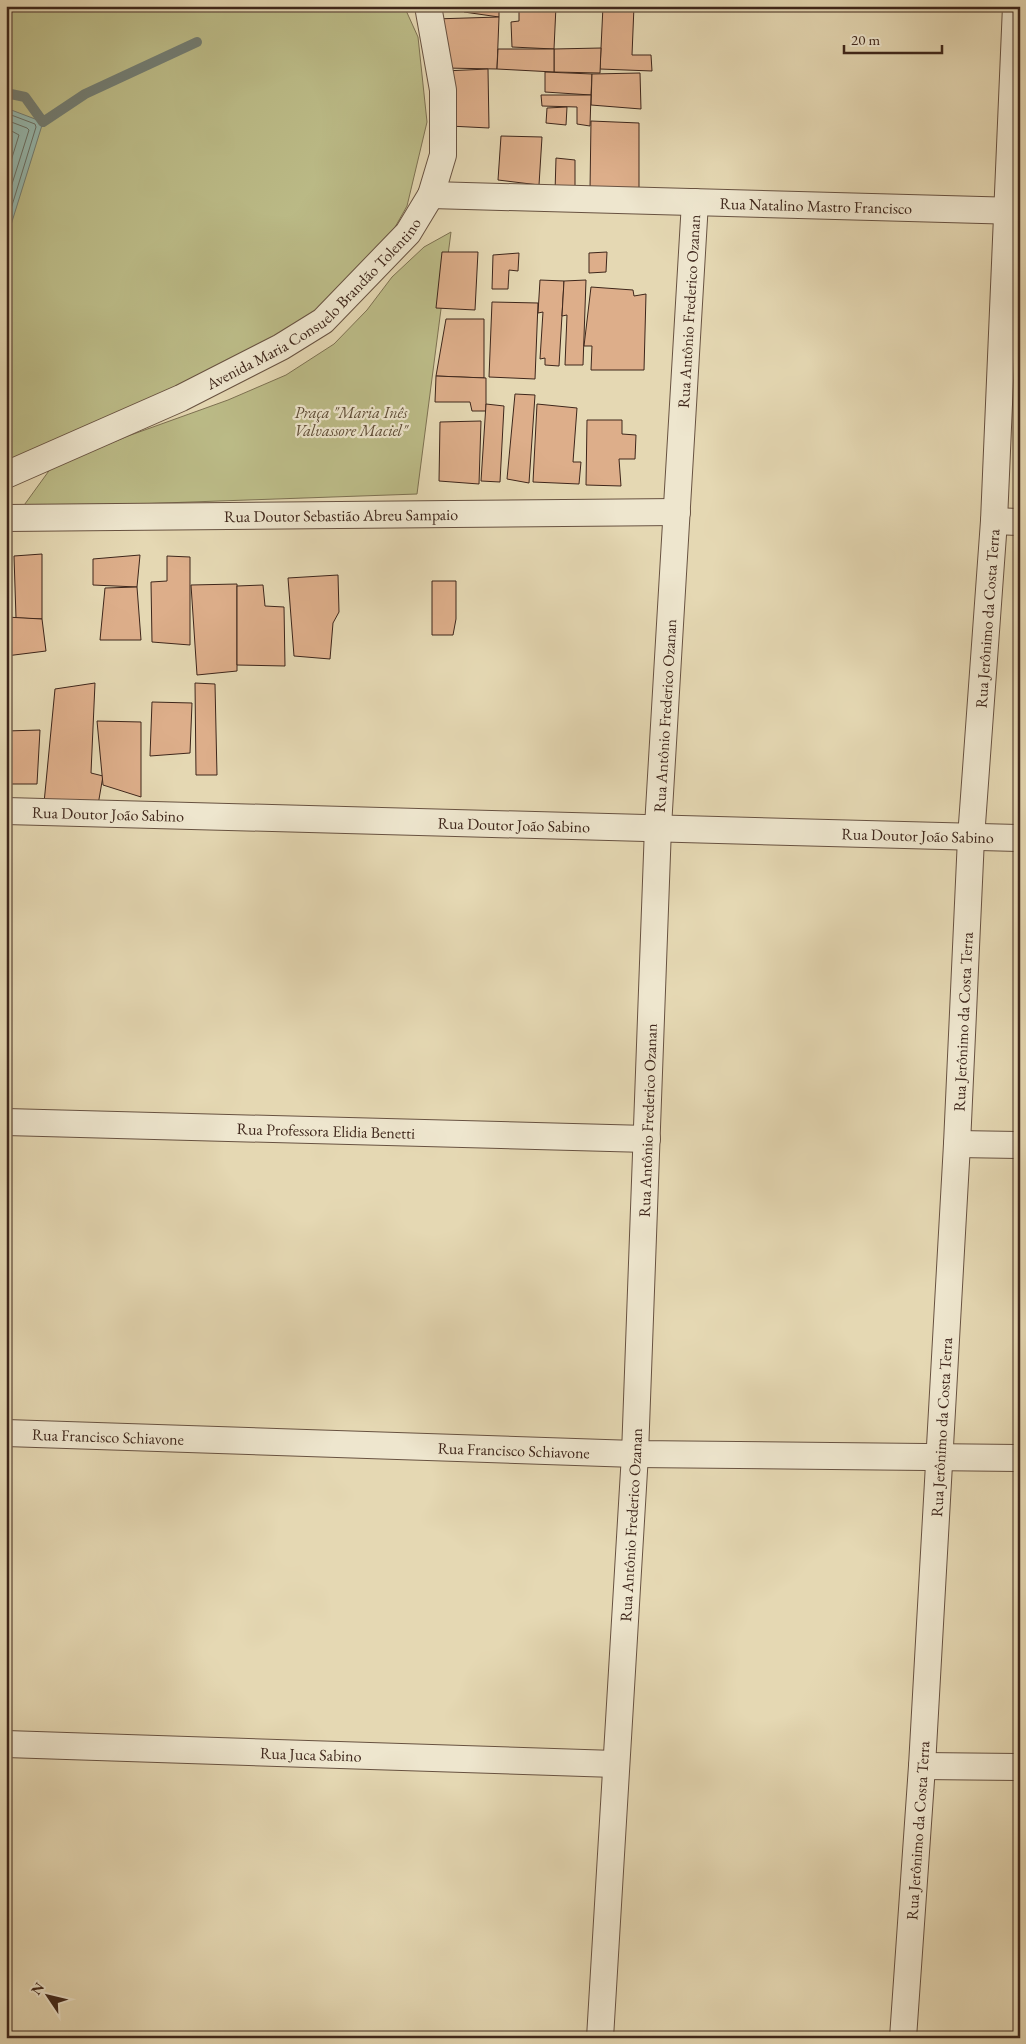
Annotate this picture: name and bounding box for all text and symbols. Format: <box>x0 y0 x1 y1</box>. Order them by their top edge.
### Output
scale bar <box>844 22 941 54</box>
text: 20 m <box>851 30 880 49</box>
street label: Rua Natalino Mastro Francisco <box>719 193 912 219</box>
street label: Rua Antônio Frederico Ozanan <box>673 213 705 409</box>
street label: Avenida Maria Consuelo Brandão Tolentino <box>202 214 426 395</box>
park label: Praça "Maria Inês Valvassore Maciel" <box>295 402 409 441</box>
street label: Rua Doutor Sebastião Abreu Sampaio <box>224 504 458 527</box>
street label: Rua Jerônimo da Costa Terra <box>970 528 1004 709</box>
street label: Rua Antônio Frederico Ozanan <box>649 618 681 813</box>
street label: Rua Doutor João Sabino <box>32 802 184 827</box>
street label: Rua Doutor João Sabino <box>437 812 590 838</box>
street label: Rua Doutor João Sabino <box>841 823 994 848</box>
street label: Rua Jerônimo da Costa Terra <box>948 931 978 1112</box>
street label: Rua Antônio Frederico Ozanan <box>634 1022 662 1218</box>
street label: Rua Professora Elidia Benetti <box>236 1118 415 1144</box>
street label: Rua Jerônimo da Costa Terra <box>926 1336 957 1517</box>
street label: Rua Francisco Schiavone <box>31 1424 184 1450</box>
street label: Rua Antônio Frederico Ozanan <box>615 1427 647 1622</box>
street label: Rua Francisco Schiavone <box>437 1437 590 1463</box>
street label: Rua Jerônimo da Costa Terra <box>901 1740 934 1921</box>
street label: Rua Juca Sabino <box>260 1742 362 1767</box>
north arrow <box>22 1972 72 2022</box>
text: N <box>27 1978 48 1998</box>

